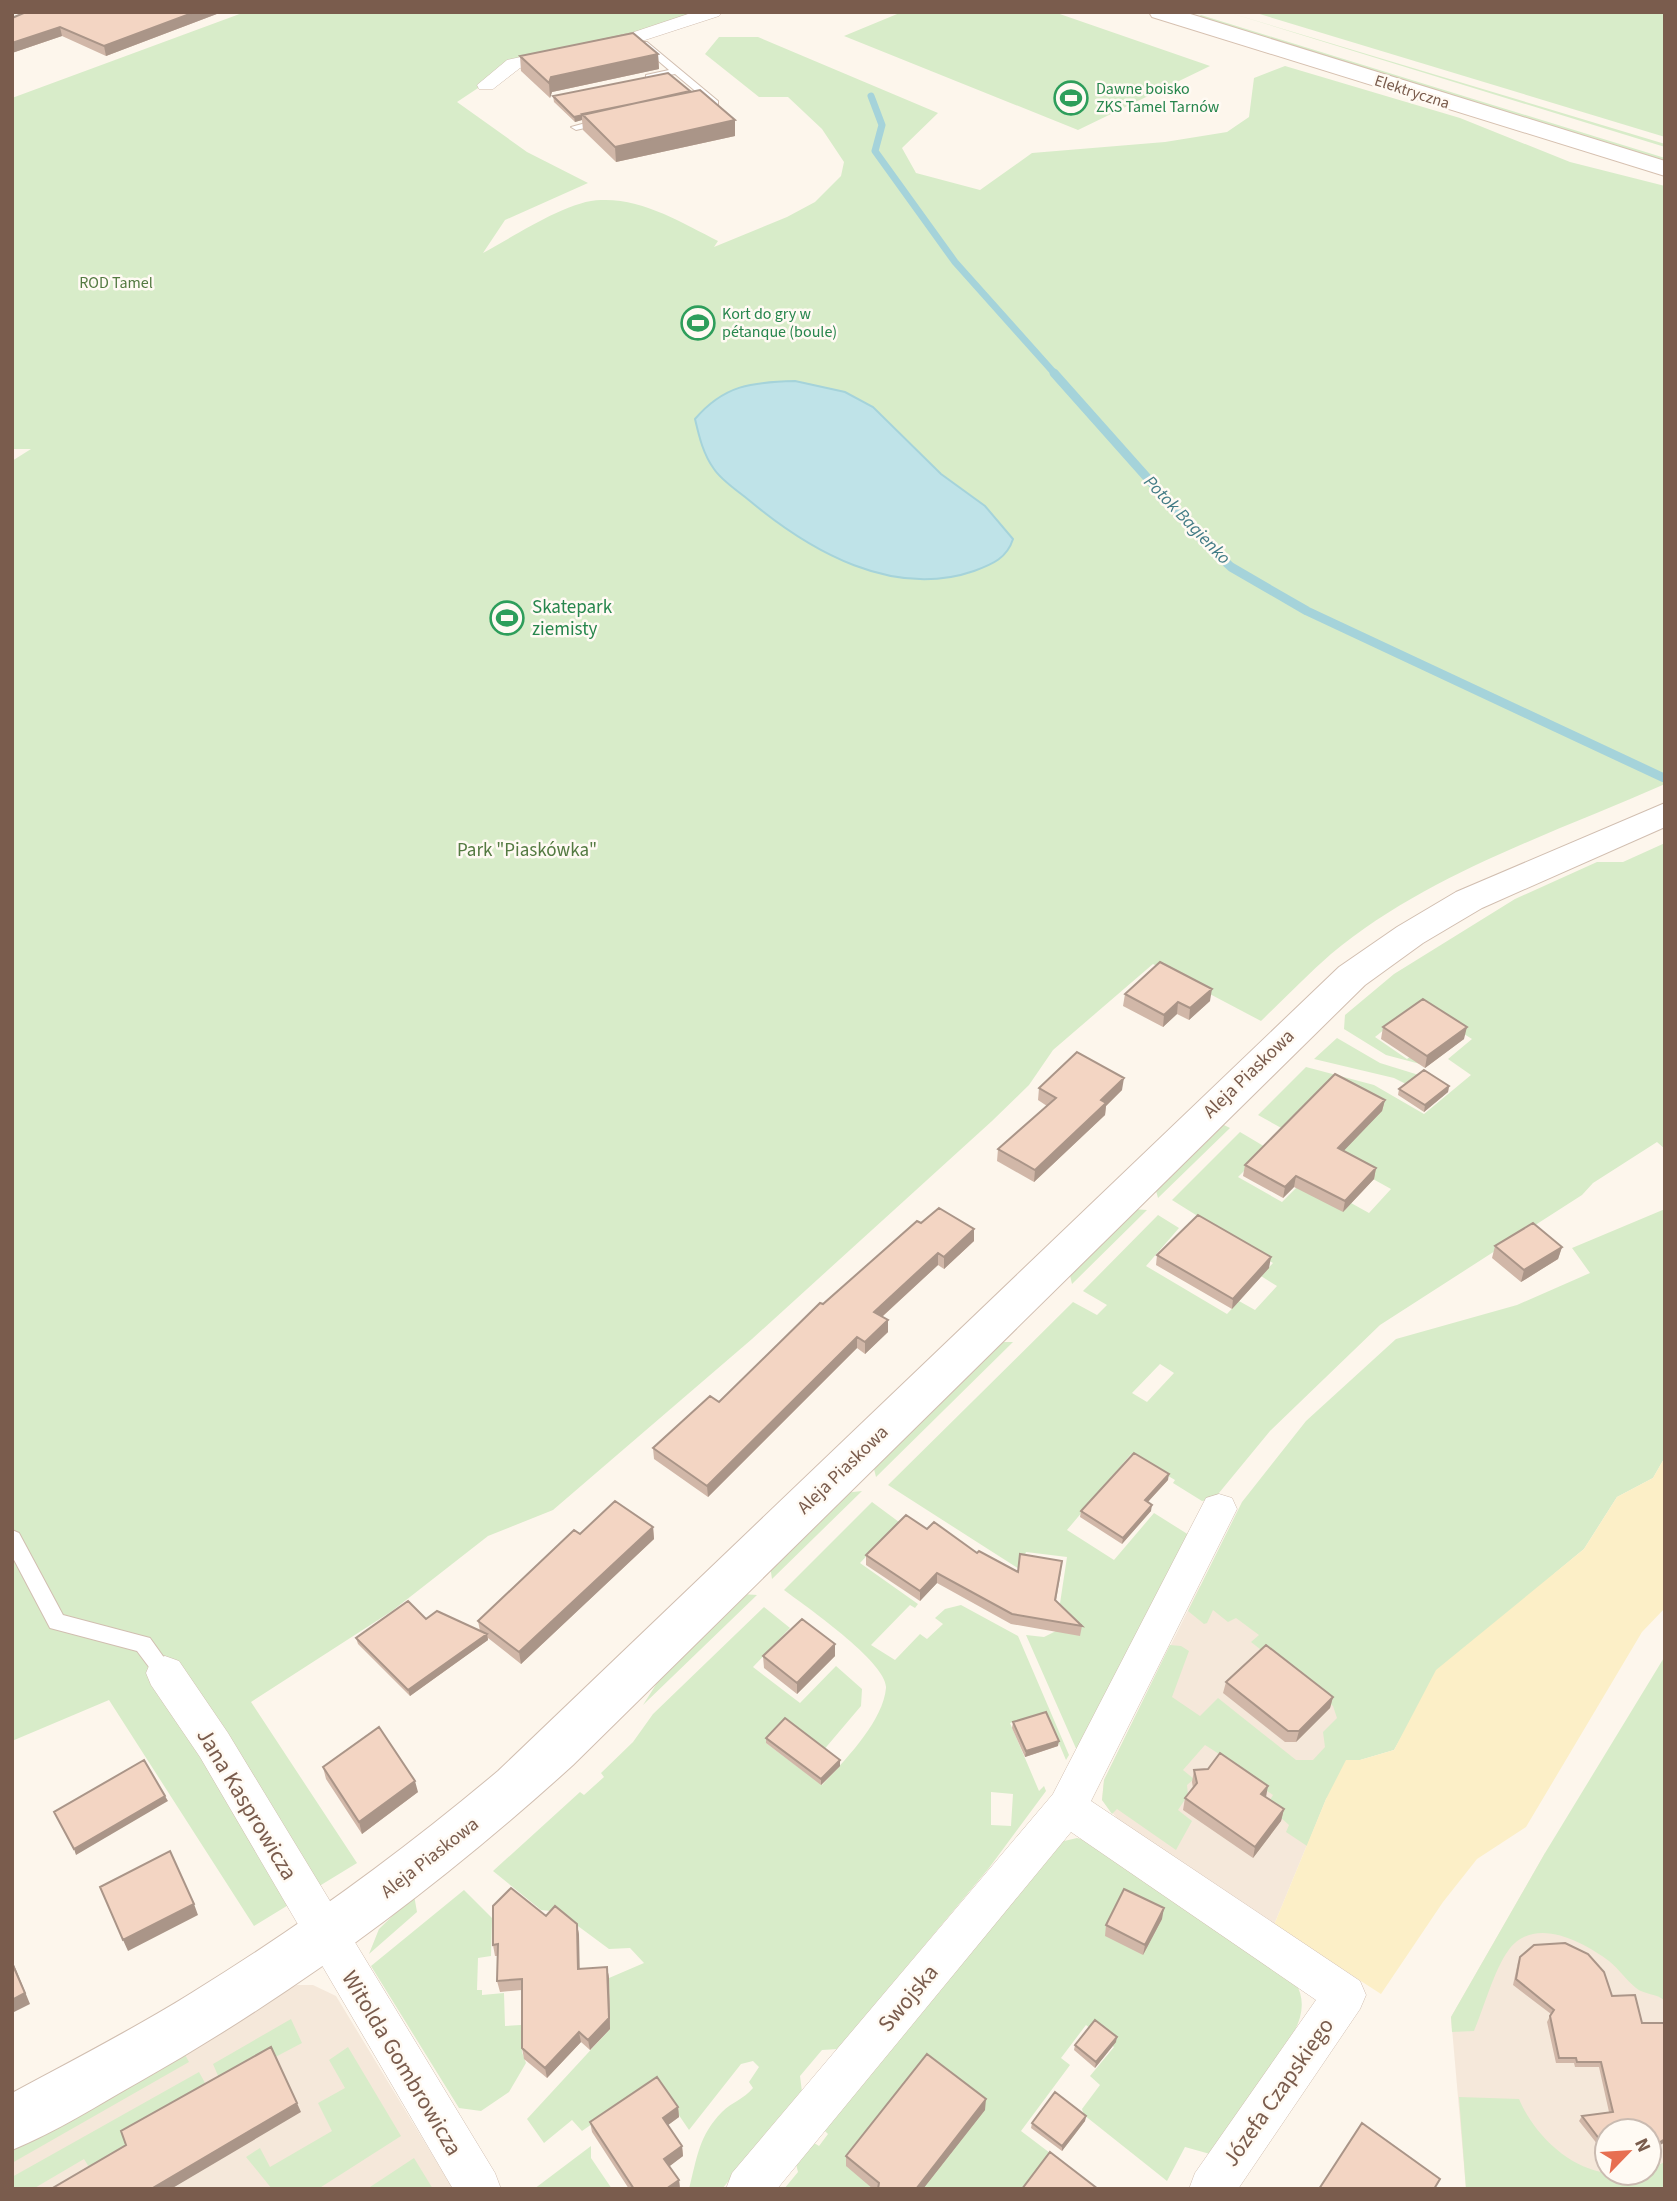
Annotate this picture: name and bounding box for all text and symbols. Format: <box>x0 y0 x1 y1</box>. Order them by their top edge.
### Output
street label: Elektryczna <box>1372 70 1452 114</box>
place label: Dawne boisko ZKS Tamel Tarnów <box>1096 78 1220 118</box>
sports icon: Dawne boisko ZKS Tamel Tarnów <box>1052 79 1090 117</box>
park label: ROD Tamel <box>79 272 153 294</box>
place label: Kort do gry w pétanque (boule) <box>722 303 837 343</box>
sports icon: Kort do gry w pétanque (boule) <box>679 304 717 342</box>
water label: Potok Bagienko <box>1138 470 1236 570</box>
place label: Skatepark ziemisty <box>532 594 613 643</box>
sports icon: Skatepark ziemisty <box>488 599 526 637</box>
park label: Park "Piaskówka" <box>457 837 597 864</box>
street label: Aleja Piaskowa <box>1197 1023 1301 1125</box>
street label: Aleja Piaskowa <box>791 1419 895 1521</box>
street label: Jana Kasprowicza <box>188 1722 306 1886</box>
street label: Aleja Piaskowa <box>375 1811 485 1905</box>
street label: Swojska <box>870 1957 946 2039</box>
street label: Witolda Gombrowicza <box>334 1964 470 2162</box>
street label: Józefa Czapskiego <box>1214 2011 1342 2173</box>
north arrow <box>1593 2117 1663 2187</box>
text: N <box>1627 2134 1657 2157</box>

